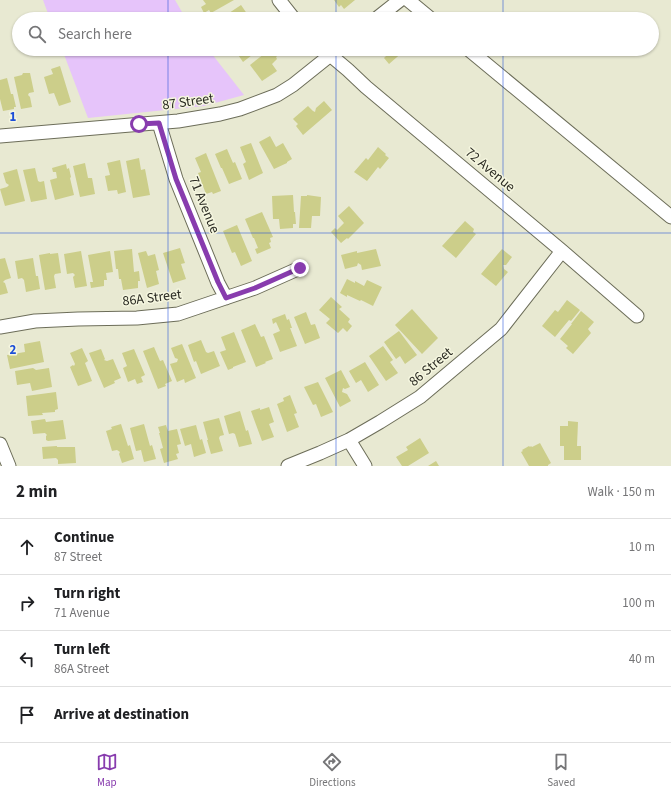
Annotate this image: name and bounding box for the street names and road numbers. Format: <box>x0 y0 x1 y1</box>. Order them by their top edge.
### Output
street label: 87 Street <box>161 88 215 116</box>
street label: 72 Avenue <box>461 143 519 197</box>
street label: 71 Avenue <box>184 173 225 237</box>
street label: 86A Street <box>121 284 183 312</box>
street label: 86 Street <box>405 343 457 391</box>

